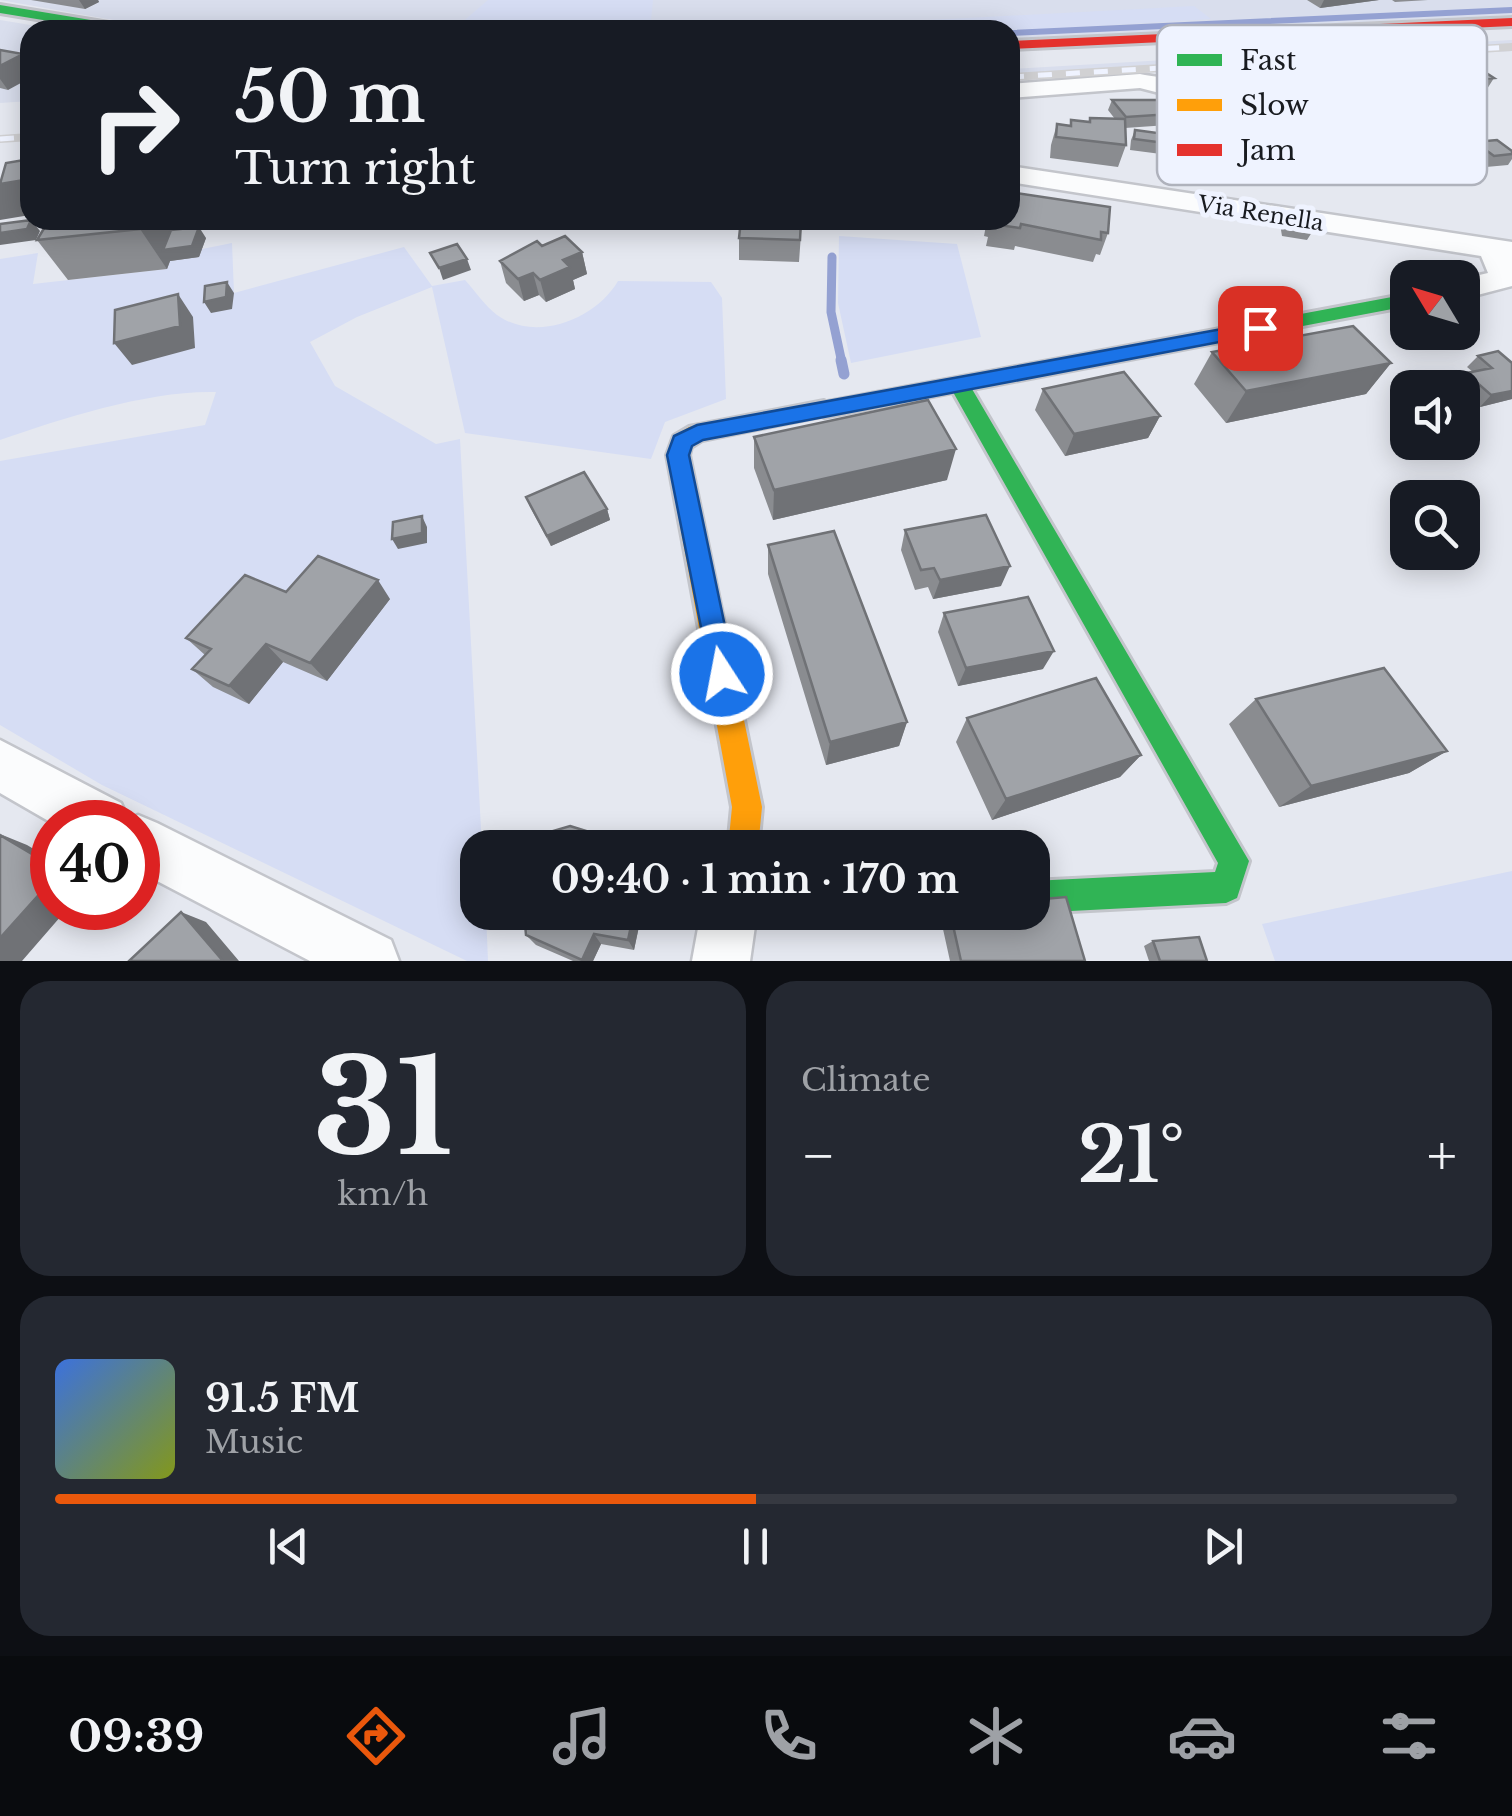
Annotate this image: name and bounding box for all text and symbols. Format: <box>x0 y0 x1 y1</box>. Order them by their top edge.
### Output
legend <box>1157 25 1487 185</box>
text: Fast <box>1240 43 1297 78</box>
text: 50 m <box>235 54 426 141</box>
icon: right <box>70 60 200 190</box>
text: Slow <box>1240 88 1309 123</box>
text: Jam <box>1236 133 1296 168</box>
text: Turn right <box>235 140 476 196</box>
street label: Via Renella <box>1195 190 1326 237</box>
north arrow <box>1390 260 1480 350</box>
map controls <box>1390 260 1480 570</box>
pin <box>1218 286 1303 371</box>
icon: arrive <box>1233 301 1288 356</box>
button: sound <box>1390 370 1480 460</box>
button: search <box>1390 480 1480 570</box>
position arrow <box>670 622 774 726</box>
speed limit sign: 40 <box>30 800 160 930</box>
text: 09:40 · 1 min · 170 m <box>551 856 959 903</box>
text: 31 <box>313 1028 453 1189</box>
text: Climate <box>801 1060 930 1100</box>
text: 21° <box>1078 1109 1185 1202</box>
text: − <box>801 1122 836 1190</box>
text: + <box>1427 1122 1457 1190</box>
text: km/h <box>338 1174 428 1214</box>
text: 91.5 FM <box>205 1375 359 1422</box>
text: Music <box>205 1422 303 1462</box>
icon: previous <box>261 1519 316 1574</box>
icon: pause <box>728 1519 783 1574</box>
icon: next <box>1196 1519 1251 1574</box>
icon: directions <box>341 1701 411 1771</box>
icon: music <box>547 1701 617 1771</box>
icon: phone <box>754 1701 824 1771</box>
icon: climate <box>961 1701 1031 1771</box>
icon: car <box>1167 1701 1237 1771</box>
icon: filters <box>1374 1701 1444 1771</box>
text: 09:39 <box>68 1708 204 1764</box>

